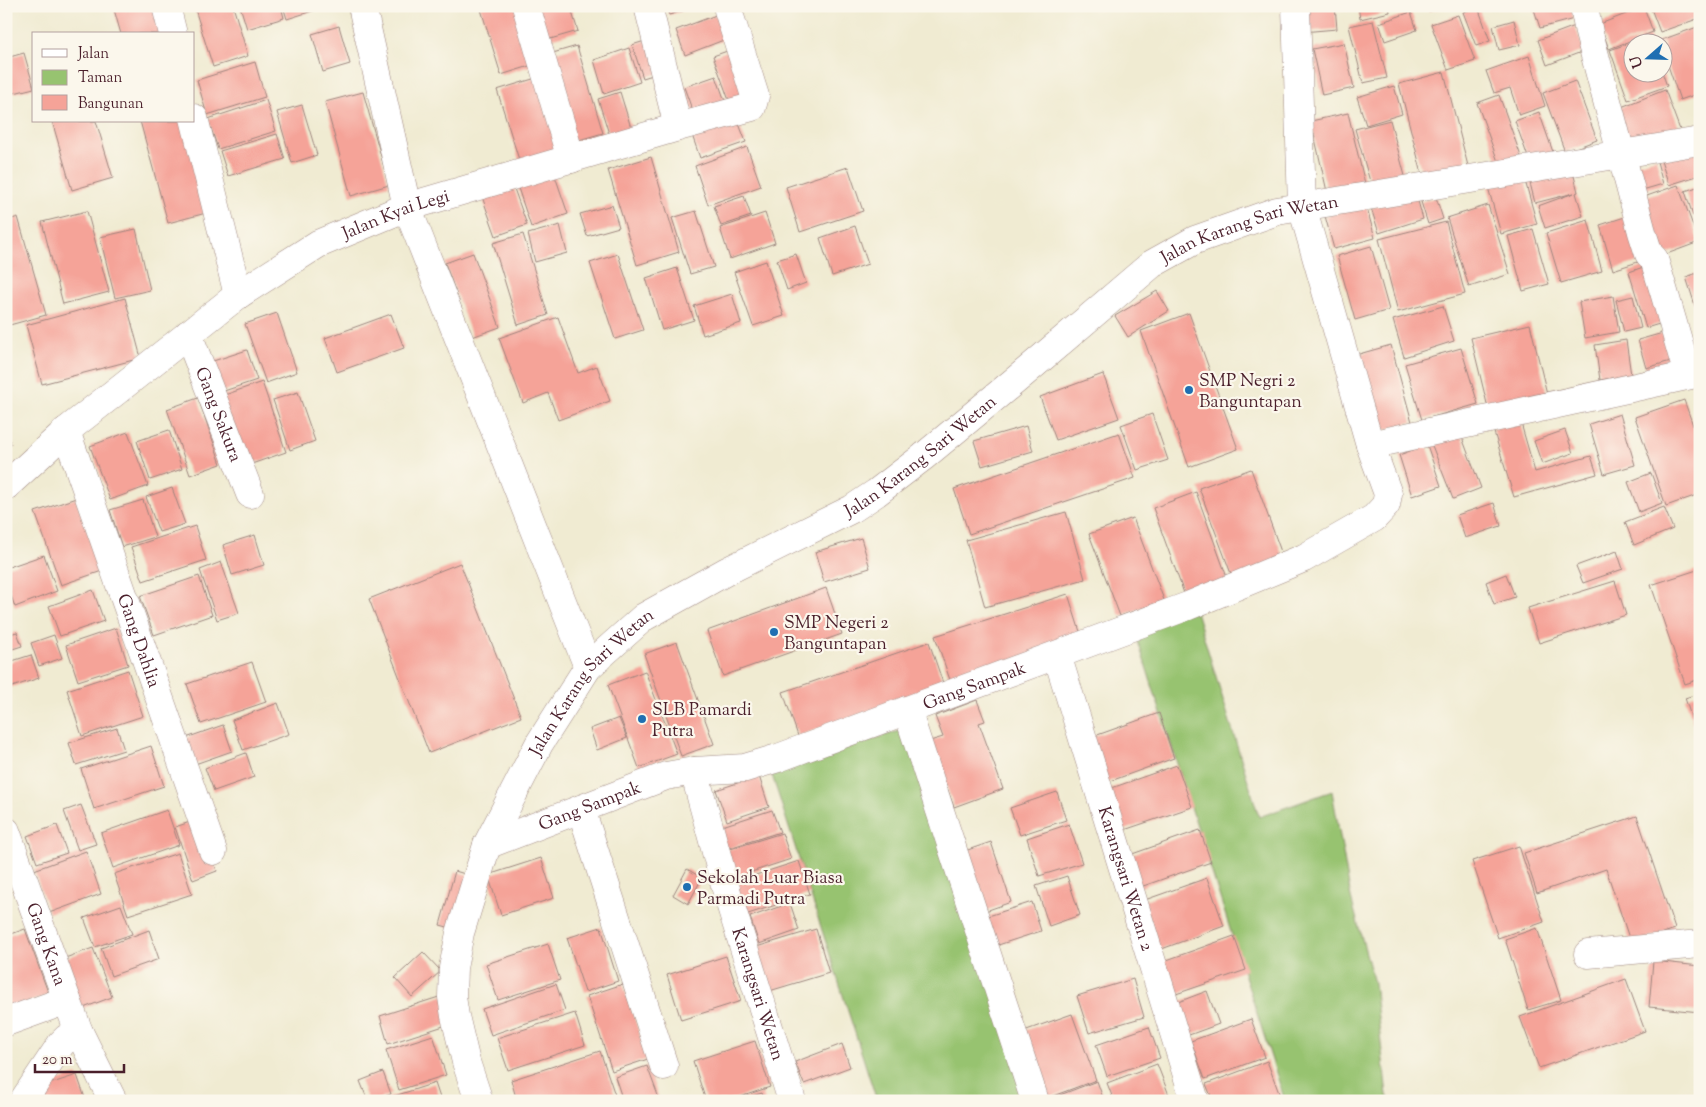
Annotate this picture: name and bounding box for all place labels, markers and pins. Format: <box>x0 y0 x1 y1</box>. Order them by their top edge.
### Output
place label: SMP Negri 2 Banguntapan <box>1199 369 1302 416</box>
marker: SMP Negri 2 Banguntapan <box>1183 384 1195 396</box>
place label: SMP Negeri 2 Banguntapan <box>784 611 889 658</box>
marker: SMP Negeri 2 Banguntapan <box>768 626 780 638</box>
place label: SLB Pamardi Putra <box>652 698 752 745</box>
marker: SLB Pamardi Putra <box>636 713 648 725</box>
place label: Sekolah Luar Biasa Parmadi Putra <box>697 866 843 913</box>
marker: Sekolah Luar Biasa Parmadi Putra <box>681 881 693 893</box>

